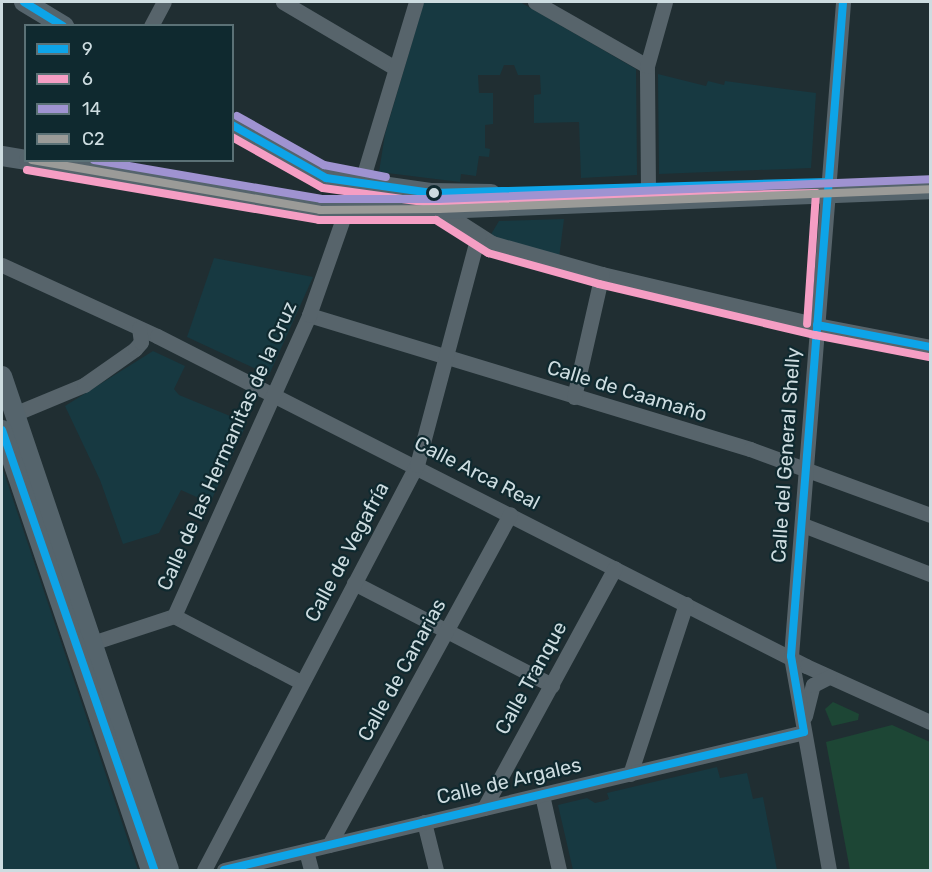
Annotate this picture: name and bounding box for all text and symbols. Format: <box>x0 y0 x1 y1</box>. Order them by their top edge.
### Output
legend <box>24 24 234 162</box>
text: 9 <box>82 38 93 60</box>
text: 6 <box>82 68 93 90</box>
text: 14 <box>82 98 101 120</box>
text: C2 <box>82 128 105 150</box>
unlabelled marker <box>428 187 440 199</box>
street label: Calle de las Hermanitas de la Cruz <box>152 298 302 594</box>
street label: Calle del General Shelly <box>766 346 806 564</box>
street label: Calle de Caamaño <box>544 355 710 427</box>
street label: Calle Arca Real <box>410 431 544 515</box>
street label: Calle de Vegafría <box>300 478 394 626</box>
street label: Calle de Canarias <box>353 594 451 746</box>
street label: Calle Tranque <box>490 617 572 739</box>
street label: Calle de Argales <box>434 753 584 809</box>

